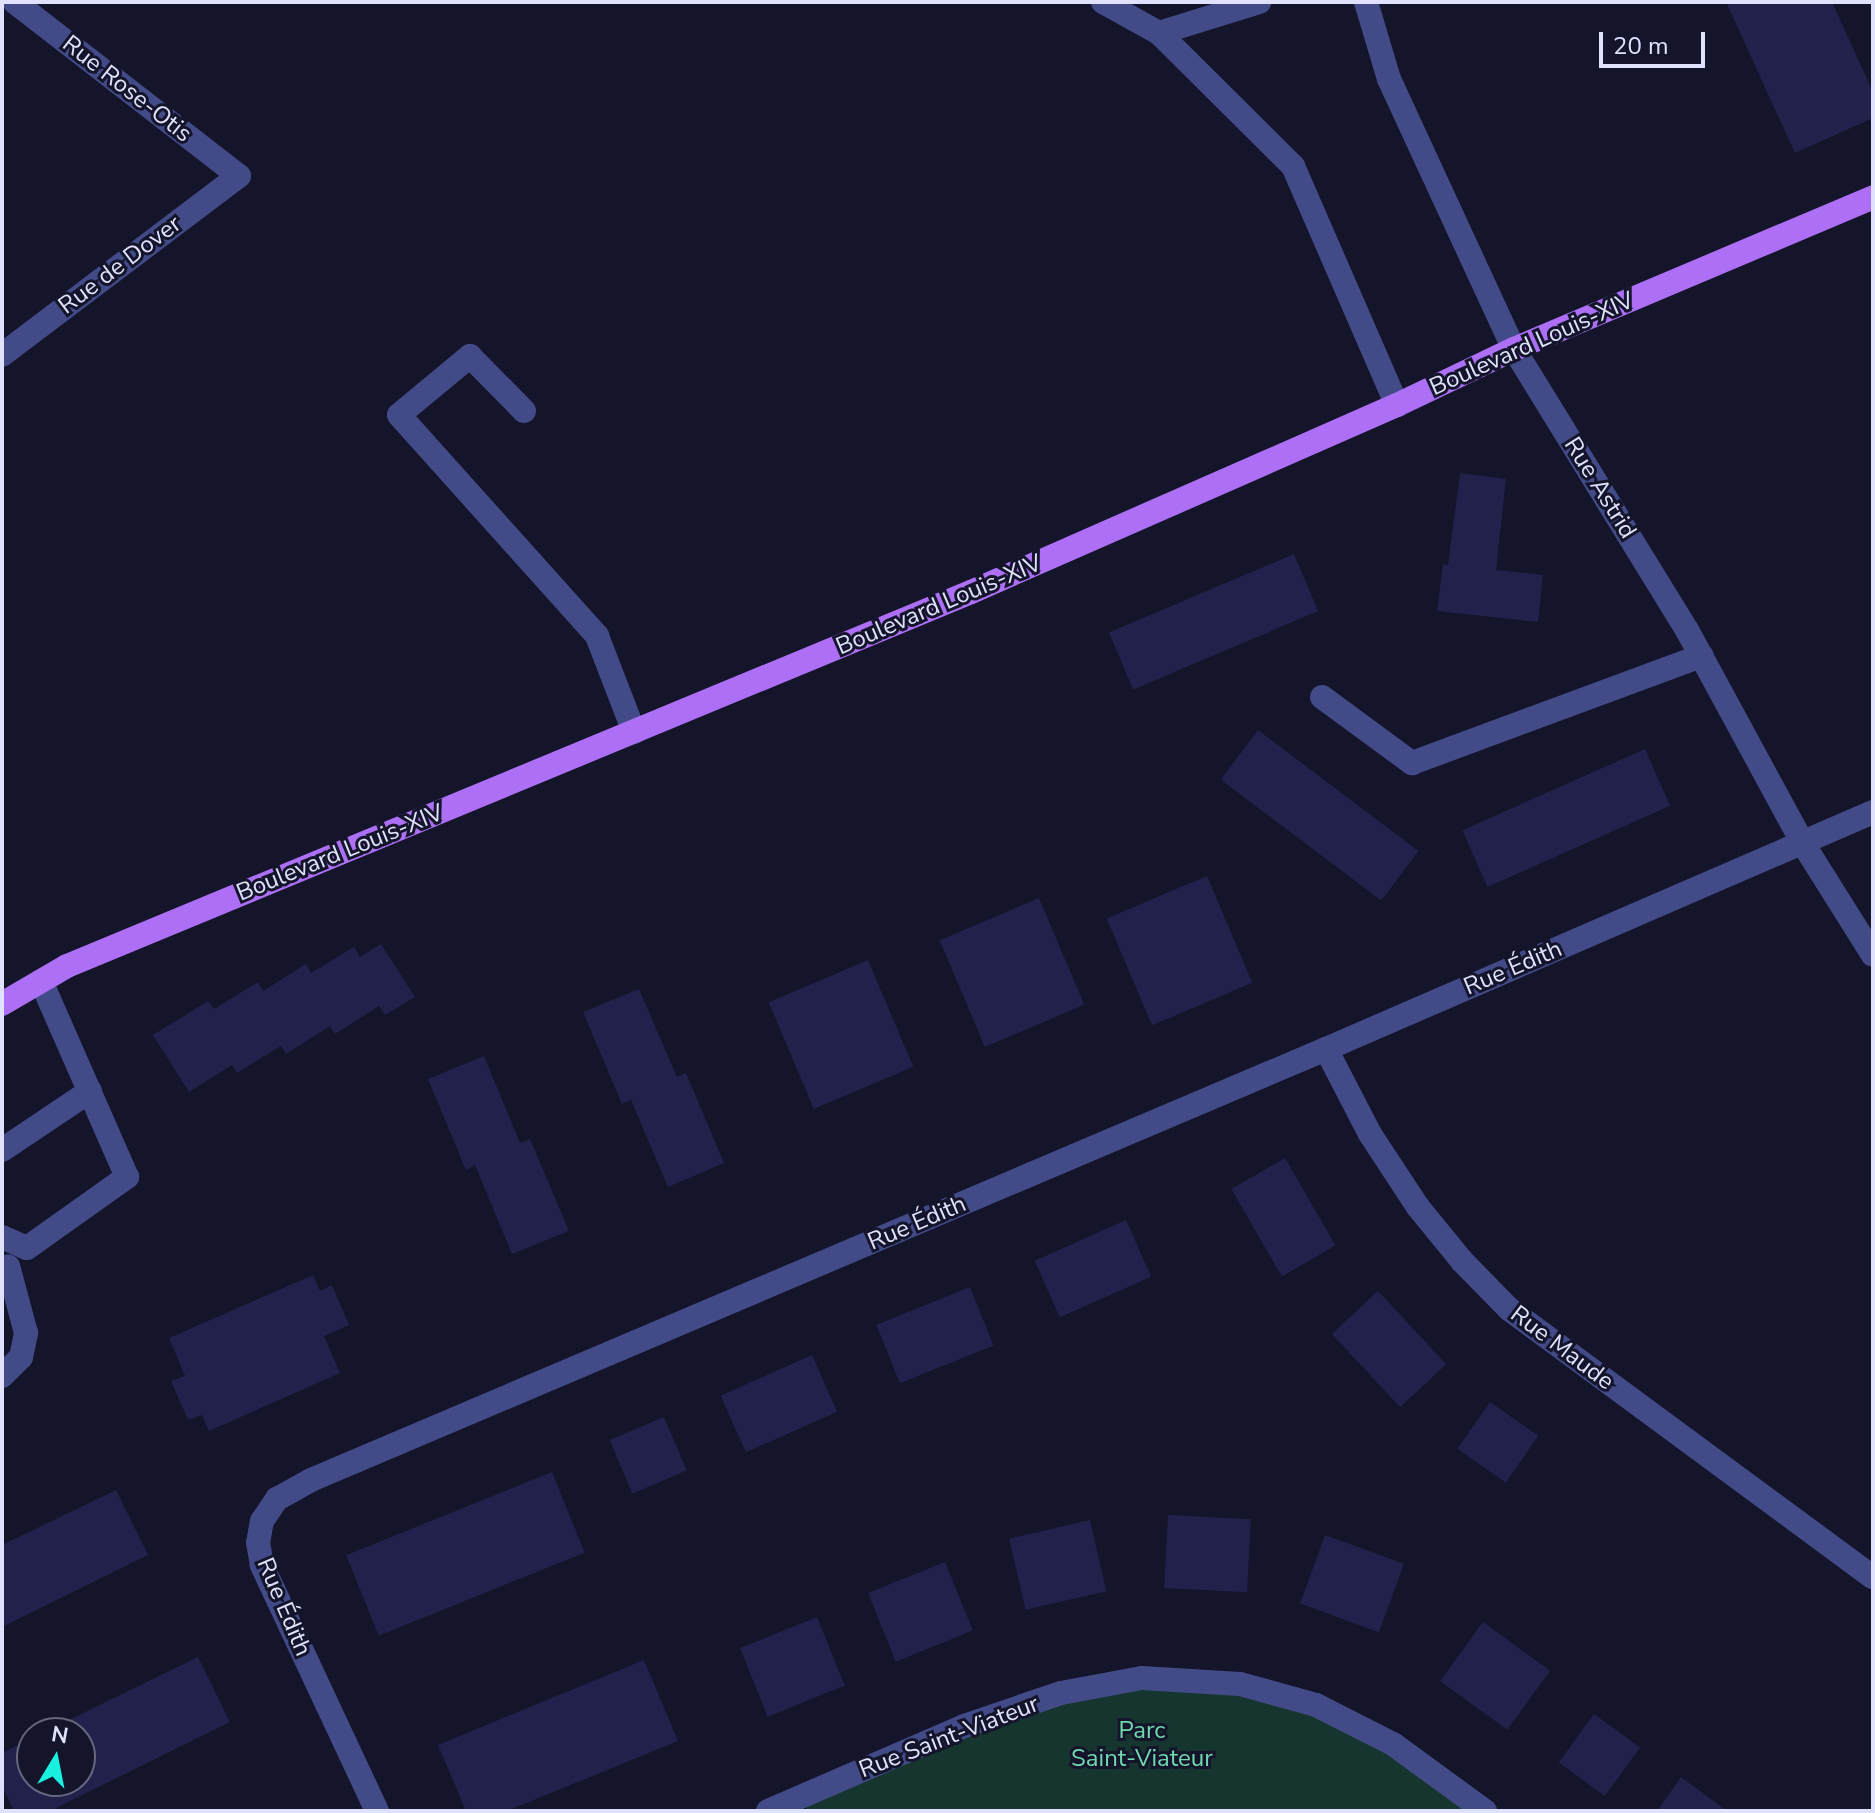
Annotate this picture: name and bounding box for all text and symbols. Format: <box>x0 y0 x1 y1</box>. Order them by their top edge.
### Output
scale bar <box>1603 16 1709 66</box>
street label: Rue Rose-Otis <box>57 30 197 148</box>
text: 20 m <box>1613 30 1669 62</box>
street label: Rue de Dover <box>53 210 187 320</box>
street label: Boulevard Louis-XIV <box>1425 286 1639 402</box>
street label: Rue Astrid <box>1558 432 1642 544</box>
street label: Boulevard Louis-XIV <box>832 549 1046 661</box>
street label: Boulevard Louis-XIV <box>232 798 448 908</box>
street label: Rue Édith <box>1460 934 1566 1002</box>
street label: Rue Édith <box>864 1189 970 1257</box>
street label: Rue Maude <box>1505 1300 1619 1396</box>
street label: Rue Édith <box>250 1554 318 1660</box>
street label: Rue Saint-Viateur <box>855 1689 1043 1785</box>
north arrow <box>16 1717 96 1797</box>
park label: Parc Saint-Viateur <box>1071 1717 1213 1773</box>
text: N <box>49 1719 71 1752</box>

